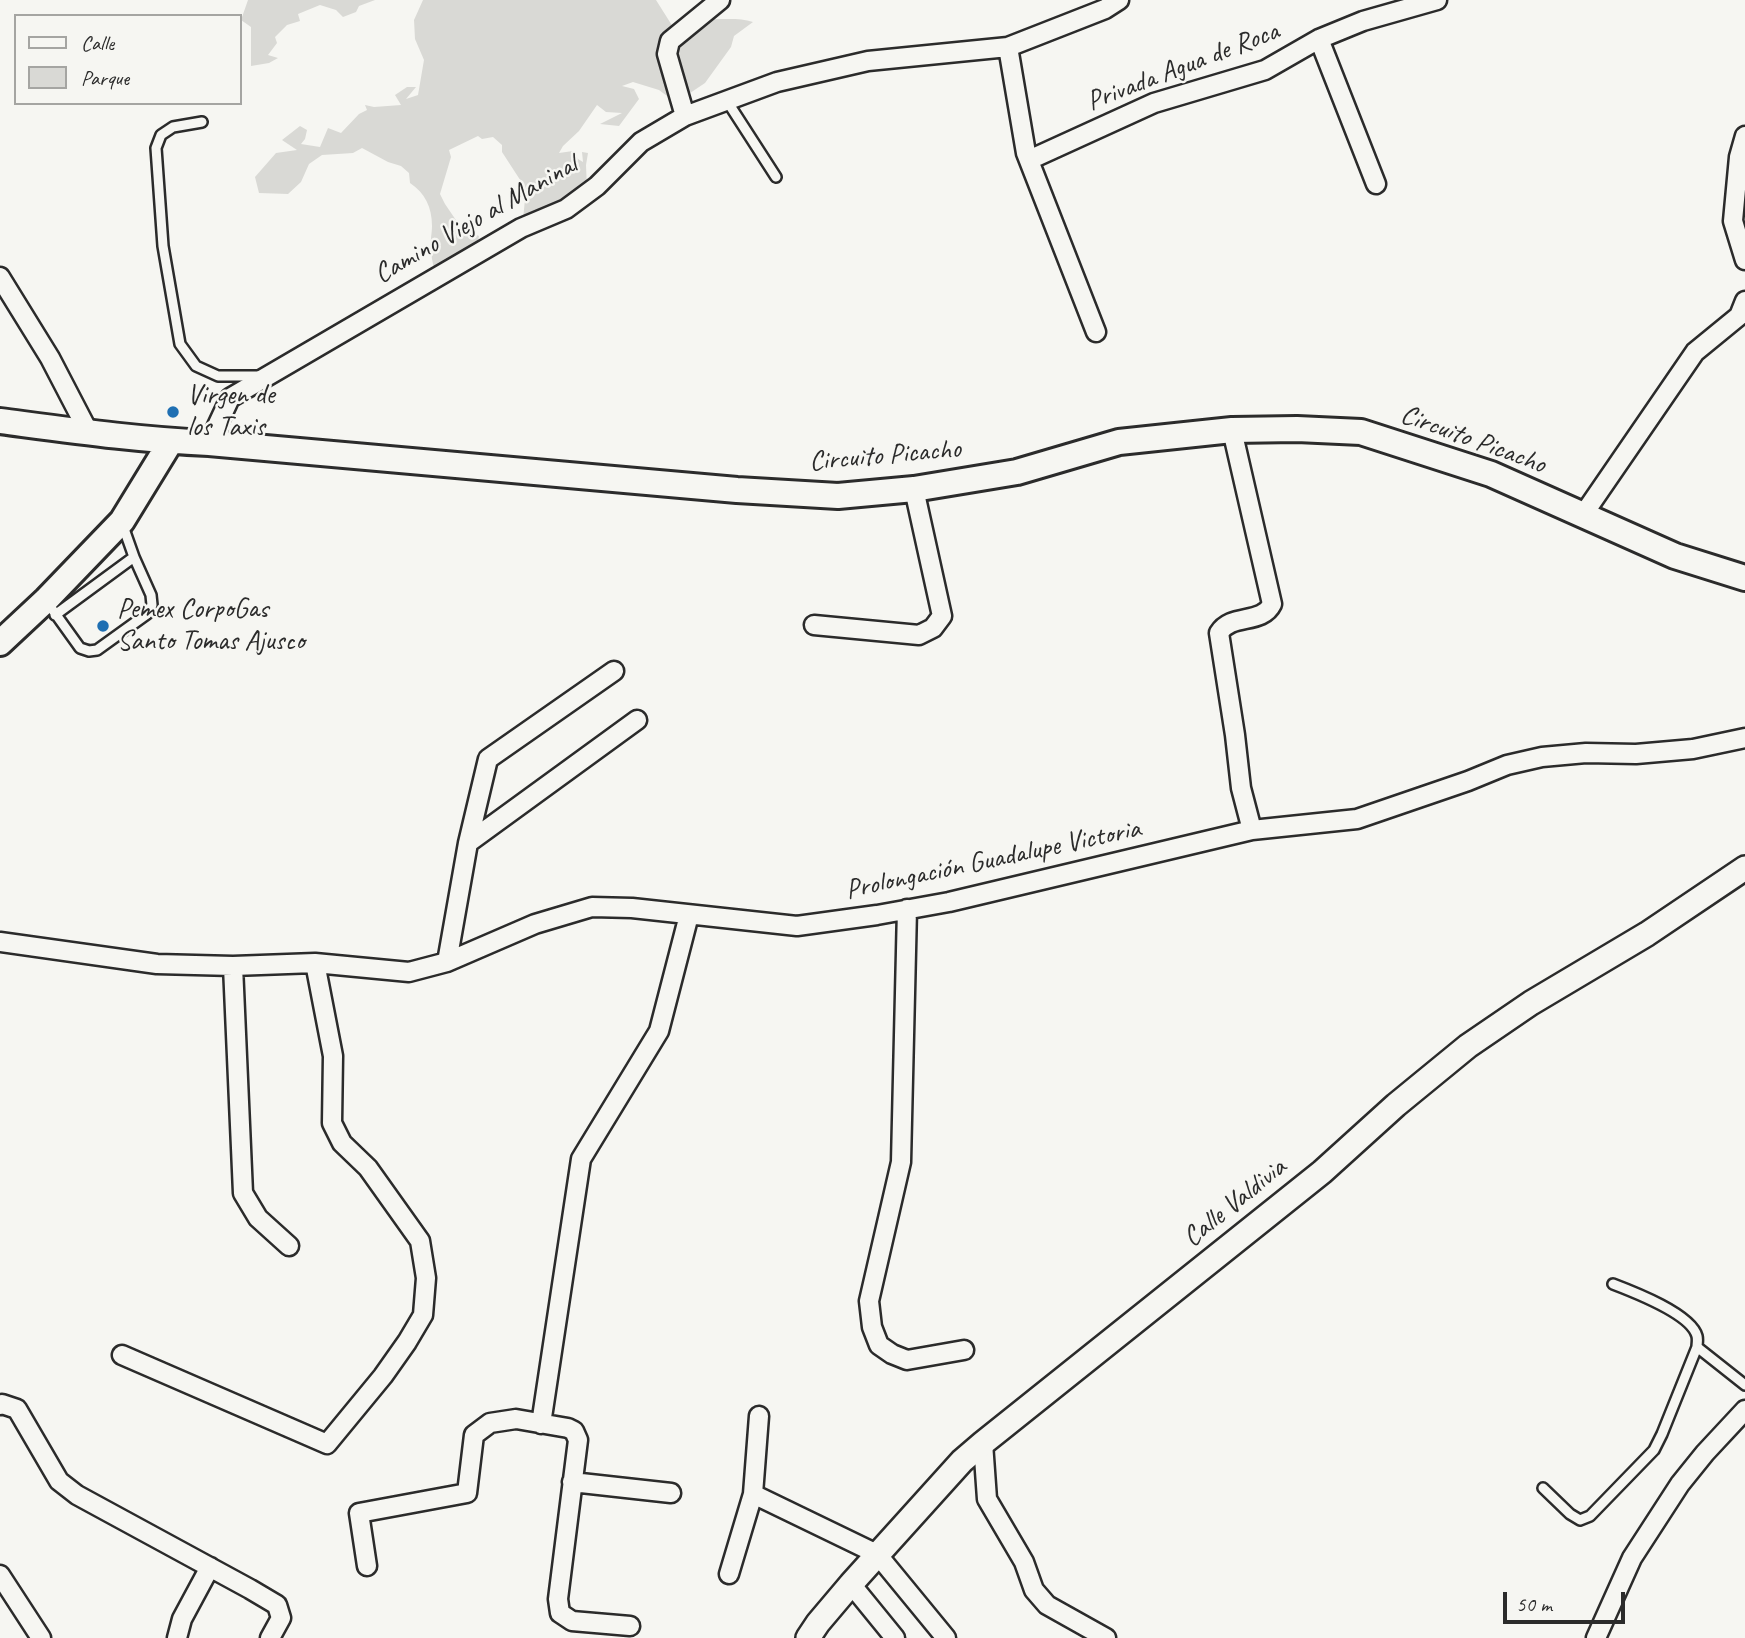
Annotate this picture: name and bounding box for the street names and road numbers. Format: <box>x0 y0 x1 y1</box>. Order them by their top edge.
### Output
street label: Privada Agua de Roca <box>1082 15 1284 119</box>
street label: Camino Viejo al Maninal <box>369 148 583 292</box>
street label: Circuito Picacho <box>1396 398 1550 482</box>
street label: Circuito Picacho <box>808 433 962 479</box>
street label: Prolongación Guadalupe Victoria <box>842 812 1144 908</box>
street label: Calle Valdivia <box>1177 1151 1293 1255</box>

